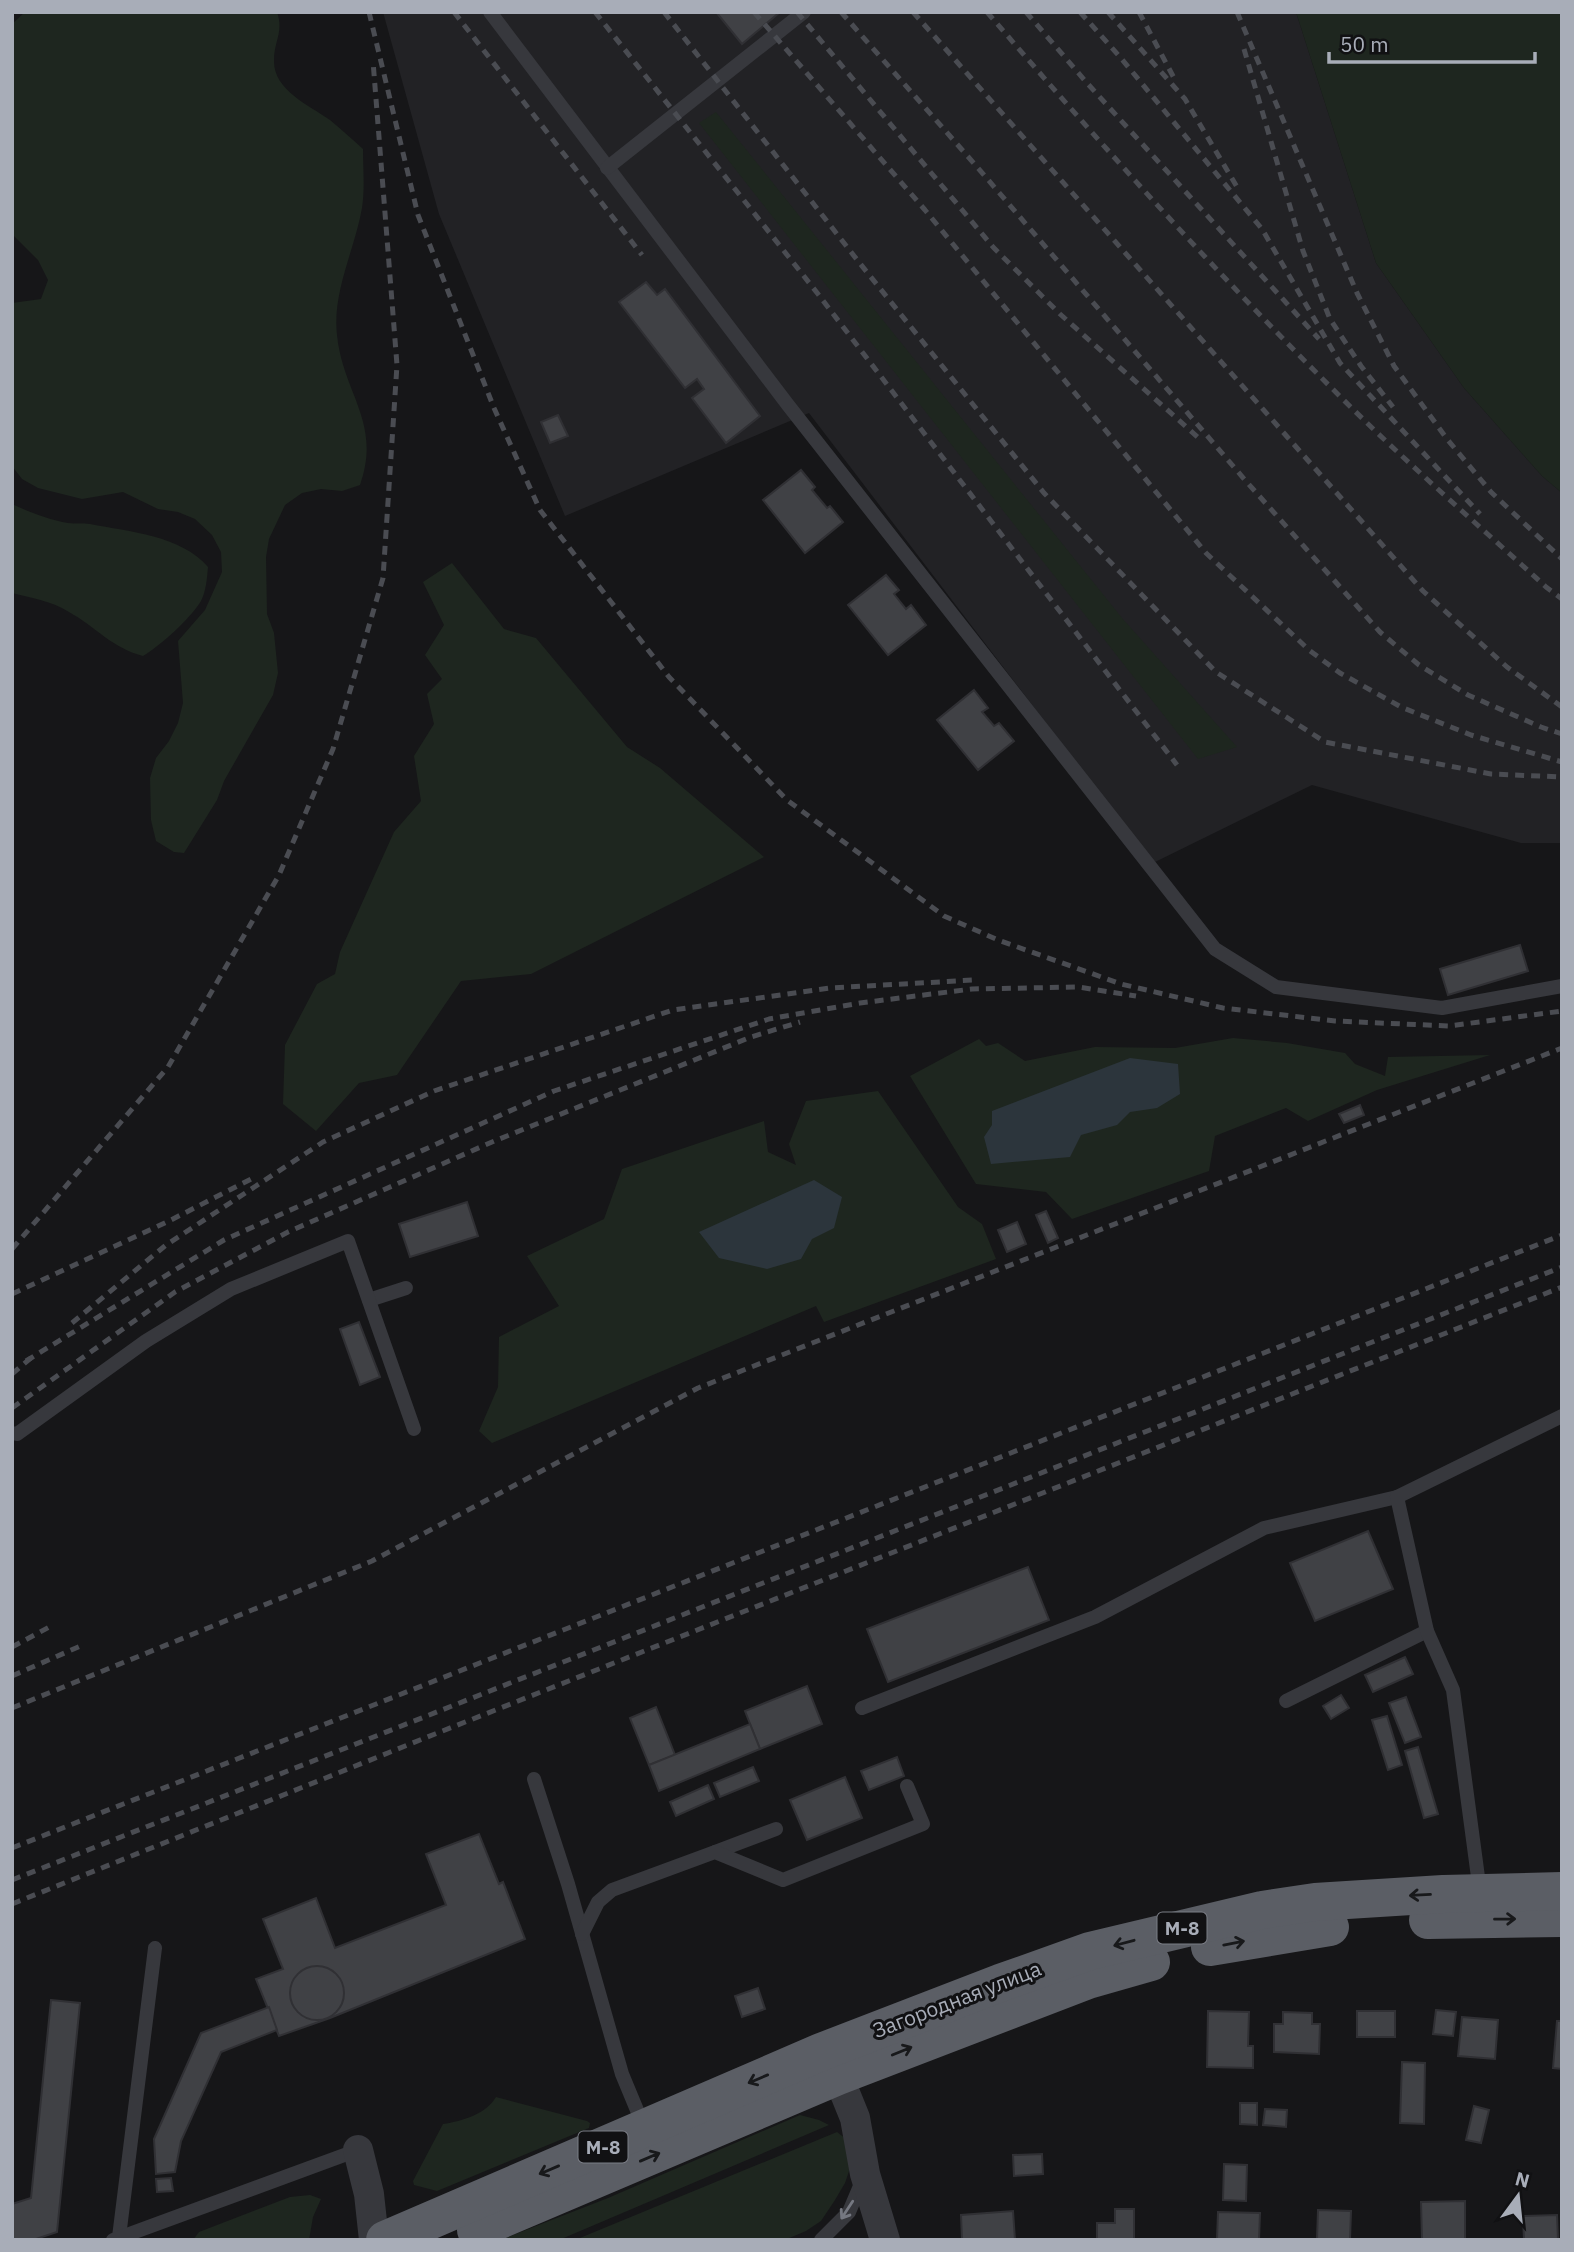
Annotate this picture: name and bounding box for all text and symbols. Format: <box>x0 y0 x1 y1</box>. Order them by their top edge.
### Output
scale bar <box>1329 21 1536 65</box>
text: 50 m <box>1340 30 1389 58</box>
one-way arrow <box>1409 1889 1432 1902</box>
road number: М-8 <box>1158 1912 1206 1944</box>
one-way arrow <box>1493 1912 1516 1925</box>
one-way arrow <box>1222 1935 1245 1949</box>
one-way arrow <box>1113 1937 1135 1950</box>
street label: Загородная улица <box>868 1954 1045 2044</box>
one-way arrow <box>890 2043 912 2056</box>
one-way arrow <box>748 2074 769 2087</box>
road number: М-8 <box>578 2132 628 2162</box>
one-way arrow <box>638 2150 660 2163</box>
north arrow <box>1483 2161 1553 2231</box>
one-way arrow <box>539 2164 561 2177</box>
text: N <box>1513 2166 1532 2193</box>
one-way arrow <box>840 2200 855 2219</box>

